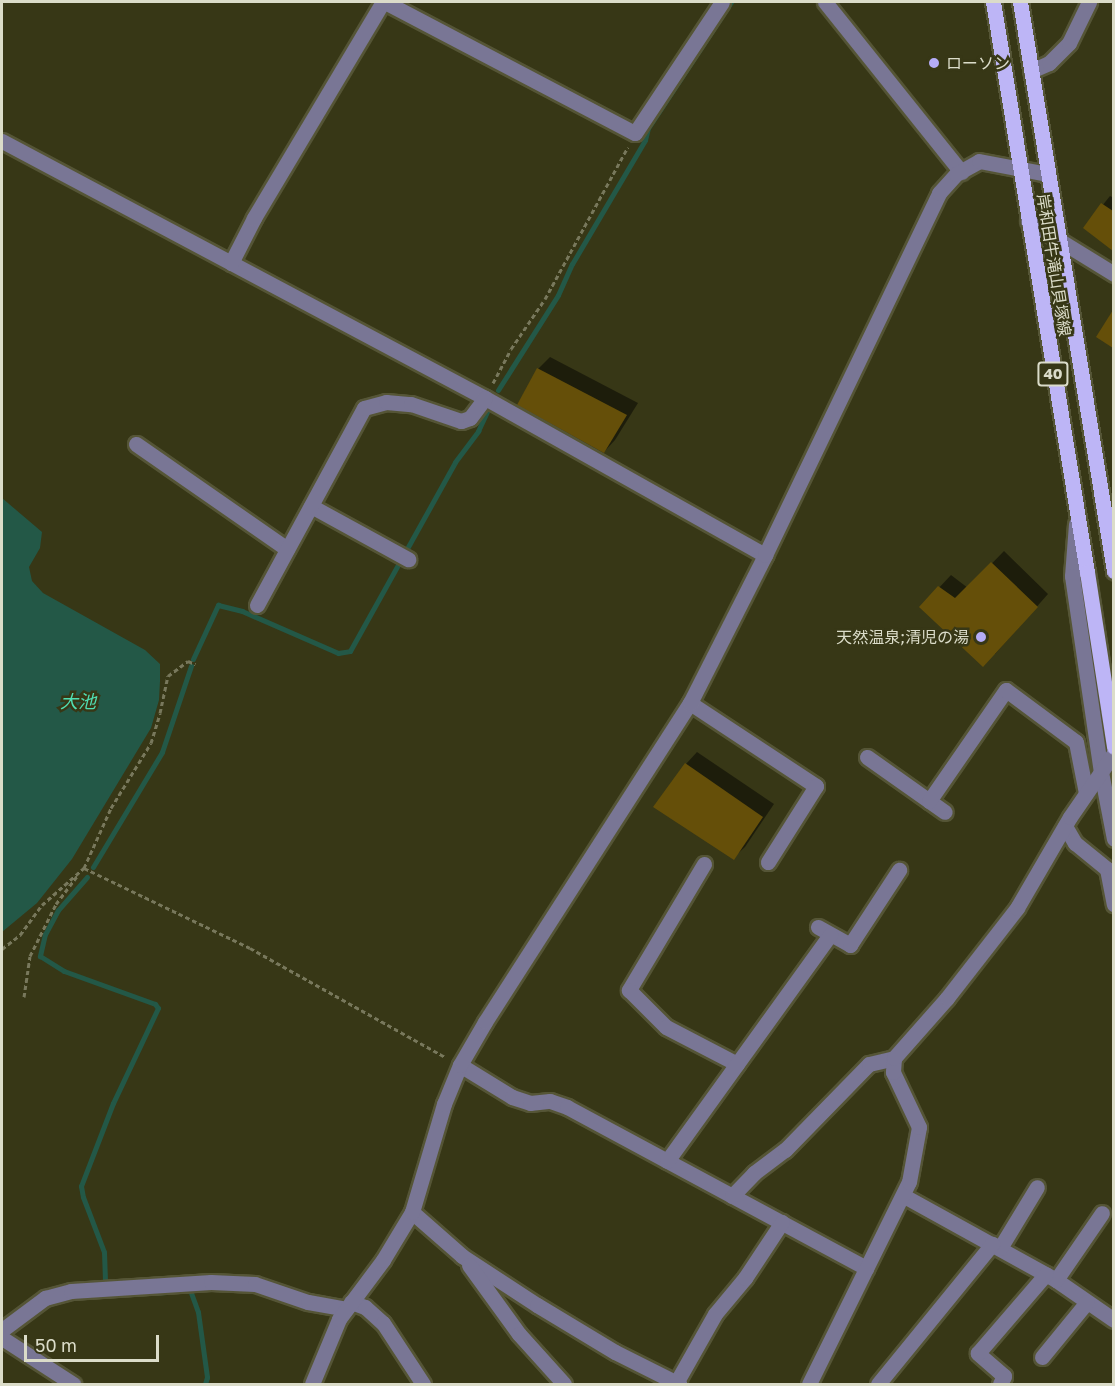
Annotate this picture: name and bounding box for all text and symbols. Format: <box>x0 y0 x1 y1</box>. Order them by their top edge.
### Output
place label: ローソン <box>946 53 1010 73</box>
marker: ローソン <box>927 56 941 70</box>
street label: 岸和田牛滝山貝塚線 <box>1033 192 1075 338</box>
road number: 40 <box>1036 362 1070 386</box>
place label: 天然温泉;清児の湯 <box>836 627 969 647</box>
marker: 天然温泉;清児の湯 <box>974 630 988 644</box>
water label: 大池 <box>60 690 96 712</box>
scale bar <box>27 1323 162 1361</box>
text: 50 m <box>35 1334 77 1356</box>

